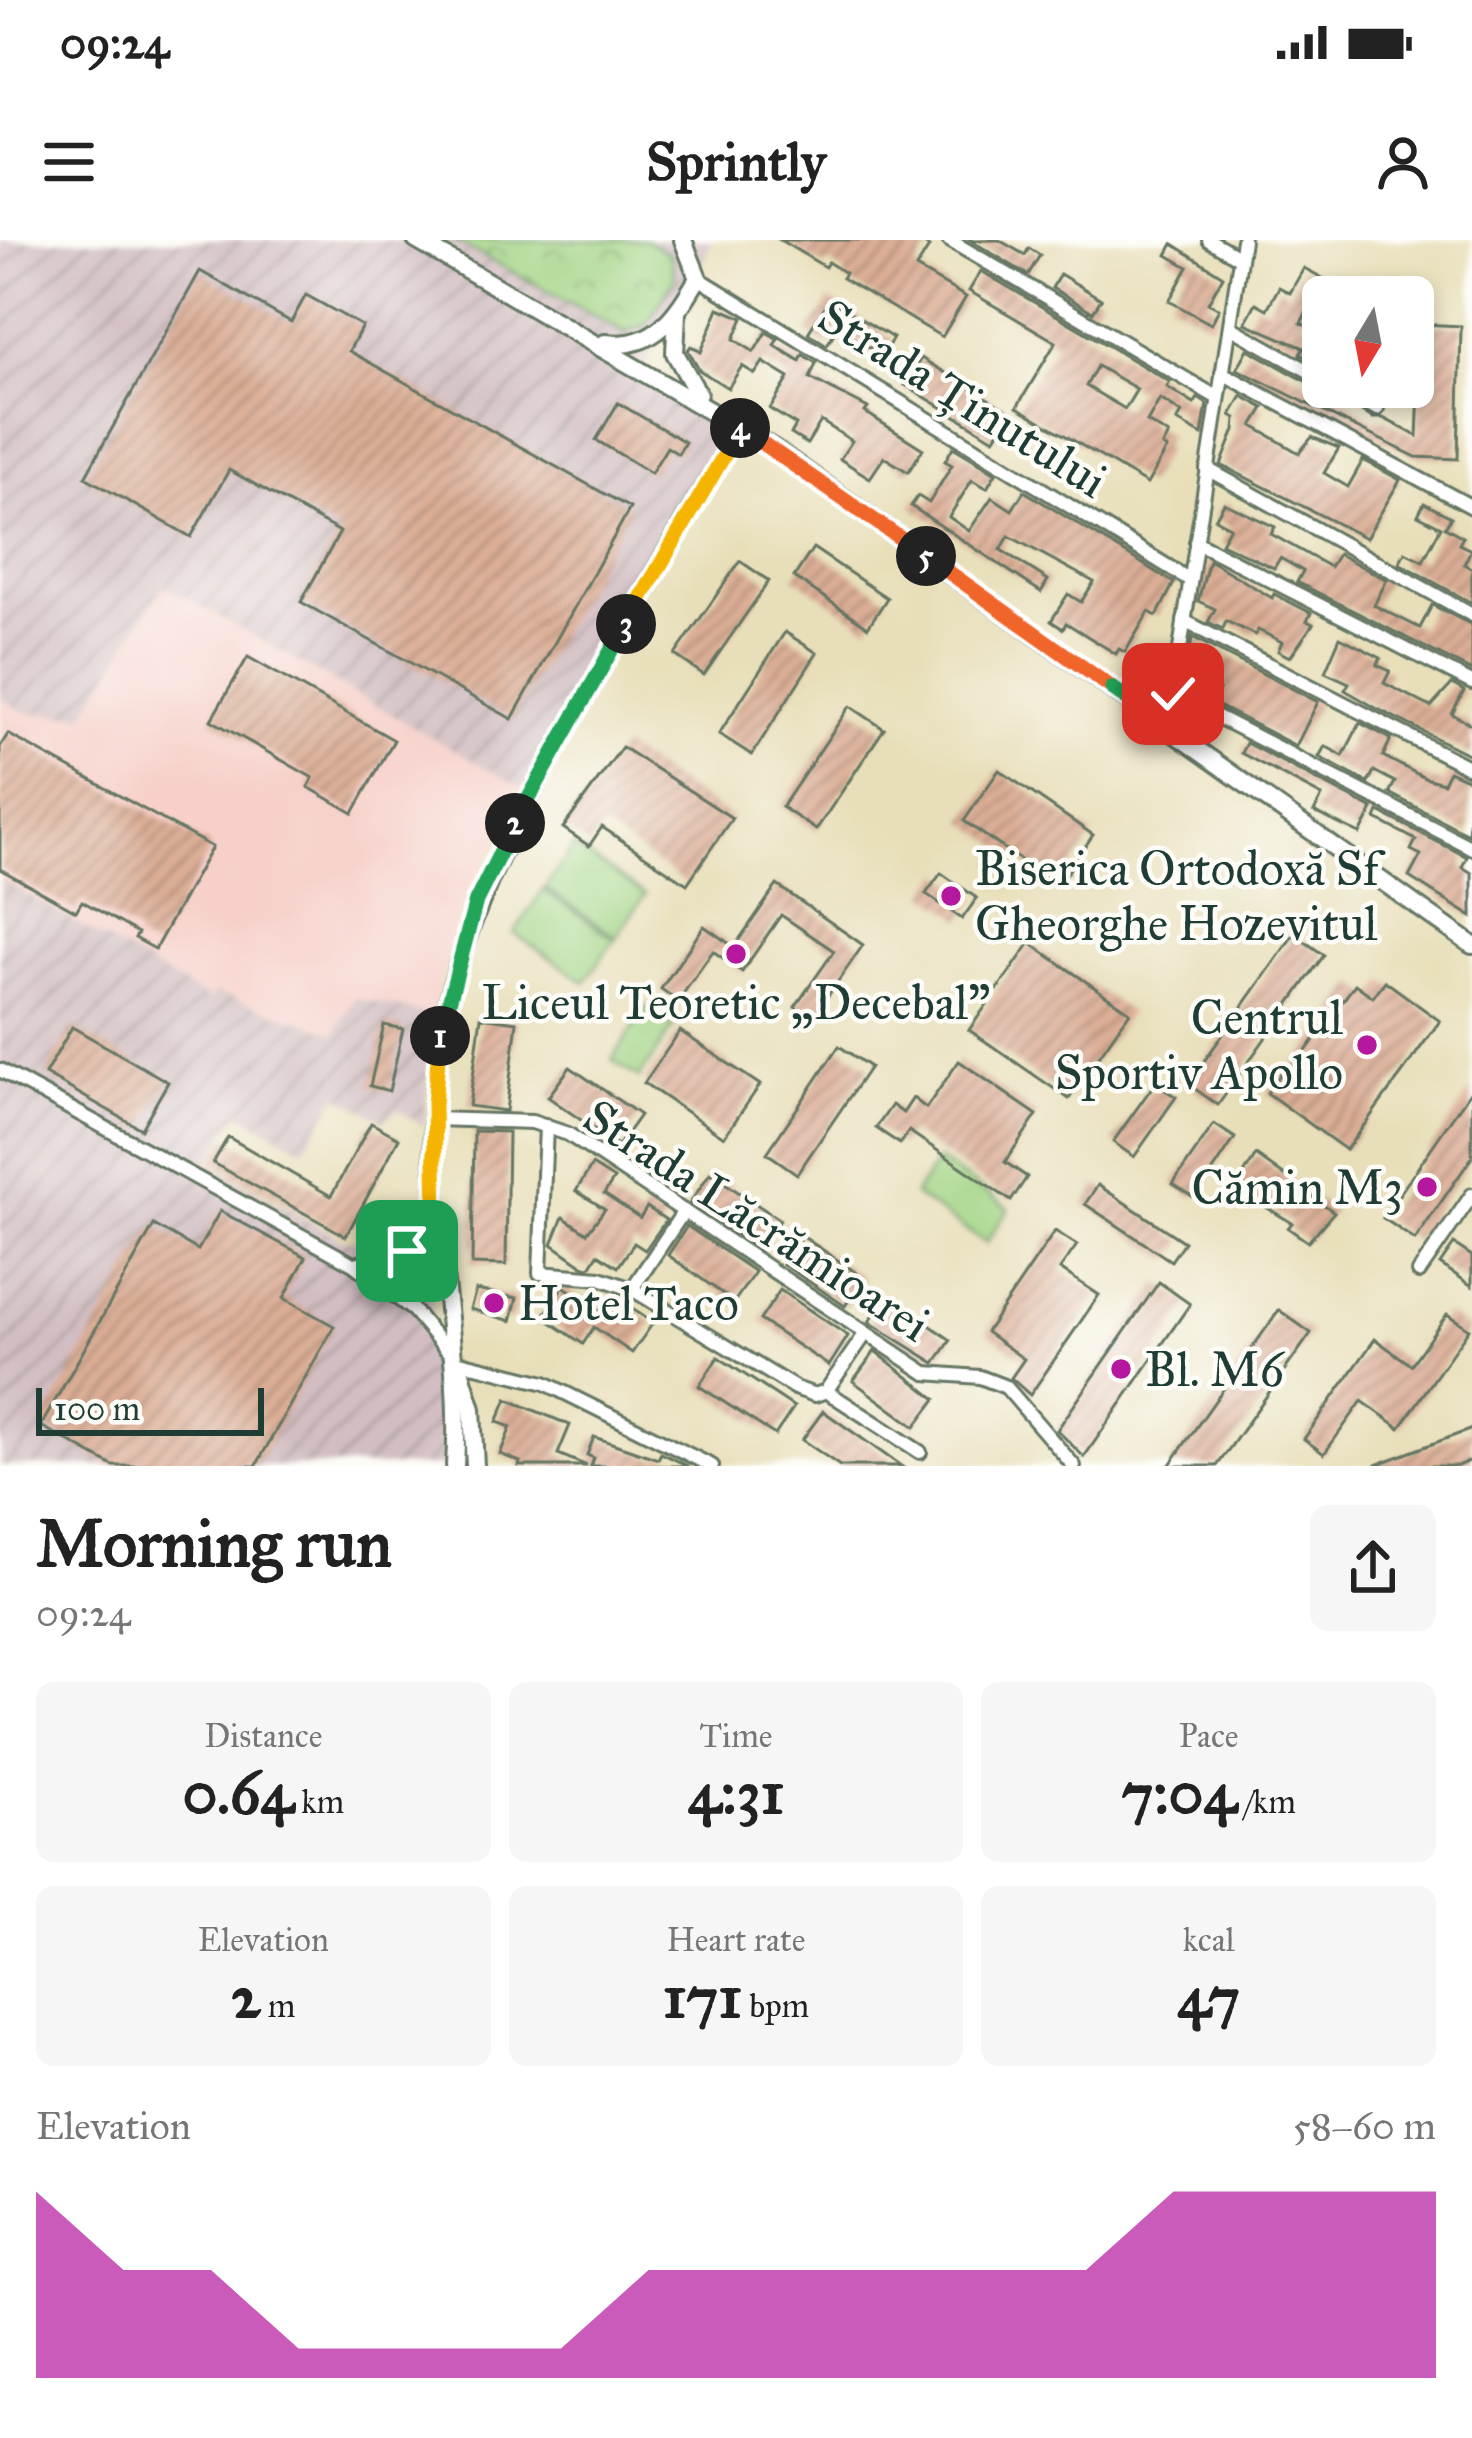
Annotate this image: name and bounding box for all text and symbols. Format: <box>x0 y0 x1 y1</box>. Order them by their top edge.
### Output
text: 09:24 <box>60 15 169 70</box>
icon: menu <box>36 129 102 195</box>
text: Sprintly <box>646 129 826 195</box>
icon: person <box>1370 129 1436 195</box>
north arrow <box>1302 276 1434 408</box>
map controls <box>1302 276 1434 408</box>
street label: Strada Ținutului <box>808 286 1118 510</box>
pin: 4 <box>710 398 770 458</box>
text: 4 <box>731 408 749 448</box>
pin: 5 <box>896 526 956 586</box>
text: 5 <box>918 536 934 576</box>
pin: 3 <box>596 594 656 654</box>
text: 3 <box>619 604 633 644</box>
pin <box>1122 643 1224 745</box>
icon: check <box>1140 661 1206 727</box>
pin: 2 <box>485 793 545 853</box>
text: 2 <box>507 803 523 843</box>
place label: Biserica Ortodoxă Sf Gheorghe Hozevitul <box>975 839 1386 953</box>
marker: Biserica Ortodoxă Sf Gheorghe Hozevitul <box>938 883 964 909</box>
marker: Liceul Teoretic „Decebal” <box>723 941 749 967</box>
place label: Liceul Teoretic „Decebal” <box>482 973 990 1032</box>
place label: Centrul Sportiv Apollo <box>1055 988 1343 1102</box>
pin: 1 <box>410 1006 470 1066</box>
text: 1 <box>433 1016 447 1056</box>
marker: Centrul Sportiv Apollo <box>1354 1032 1380 1058</box>
street label: Strada Lăcrămioarei <box>573 1086 941 1354</box>
place label: Cămin M3 <box>1192 1158 1403 1217</box>
marker: Cămin M3 <box>1414 1174 1440 1200</box>
pin <box>356 1200 458 1302</box>
icon: arrive <box>374 1218 440 1284</box>
place label: Hotel Taco <box>518 1274 739 1333</box>
marker: Hotel Taco <box>481 1290 507 1316</box>
place label: Bl. M6 <box>1145 1340 1286 1399</box>
marker: Bl. M6 <box>1108 1356 1134 1382</box>
scale bar <box>36 1382 264 1435</box>
text: 100 m <box>54 1389 140 1429</box>
text: Morning run <box>36 1503 392 1584</box>
button: share <box>1310 1505 1436 1631</box>
text: 09:24 <box>36 1589 130 1637</box>
text: Distance <box>204 1716 322 1756</box>
text: Time <box>699 1716 773 1756</box>
text: Pace <box>1179 1716 1239 1756</box>
text: 0.64 <box>182 1756 294 1829</box>
text: 4:31 <box>688 1756 784 1829</box>
text: 7:04 <box>1121 1756 1237 1829</box>
text: km <box>294 1782 344 1822</box>
text: /km <box>1237 1782 1296 1822</box>
text: Elevation <box>198 1920 329 1960</box>
text: Heart rate <box>667 1920 805 1960</box>
text: kcal <box>1183 1920 1235 1960</box>
text: 2 <box>231 1960 261 2033</box>
text: 171 <box>663 1960 742 2033</box>
text: 47 <box>1177 1960 1240 2033</box>
text: m <box>261 1986 296 2026</box>
text: bpm <box>742 1986 809 2026</box>
text: Elevation <box>36 2102 191 2150</box>
text: 58–60 m <box>1293 2102 1436 2150</box>

